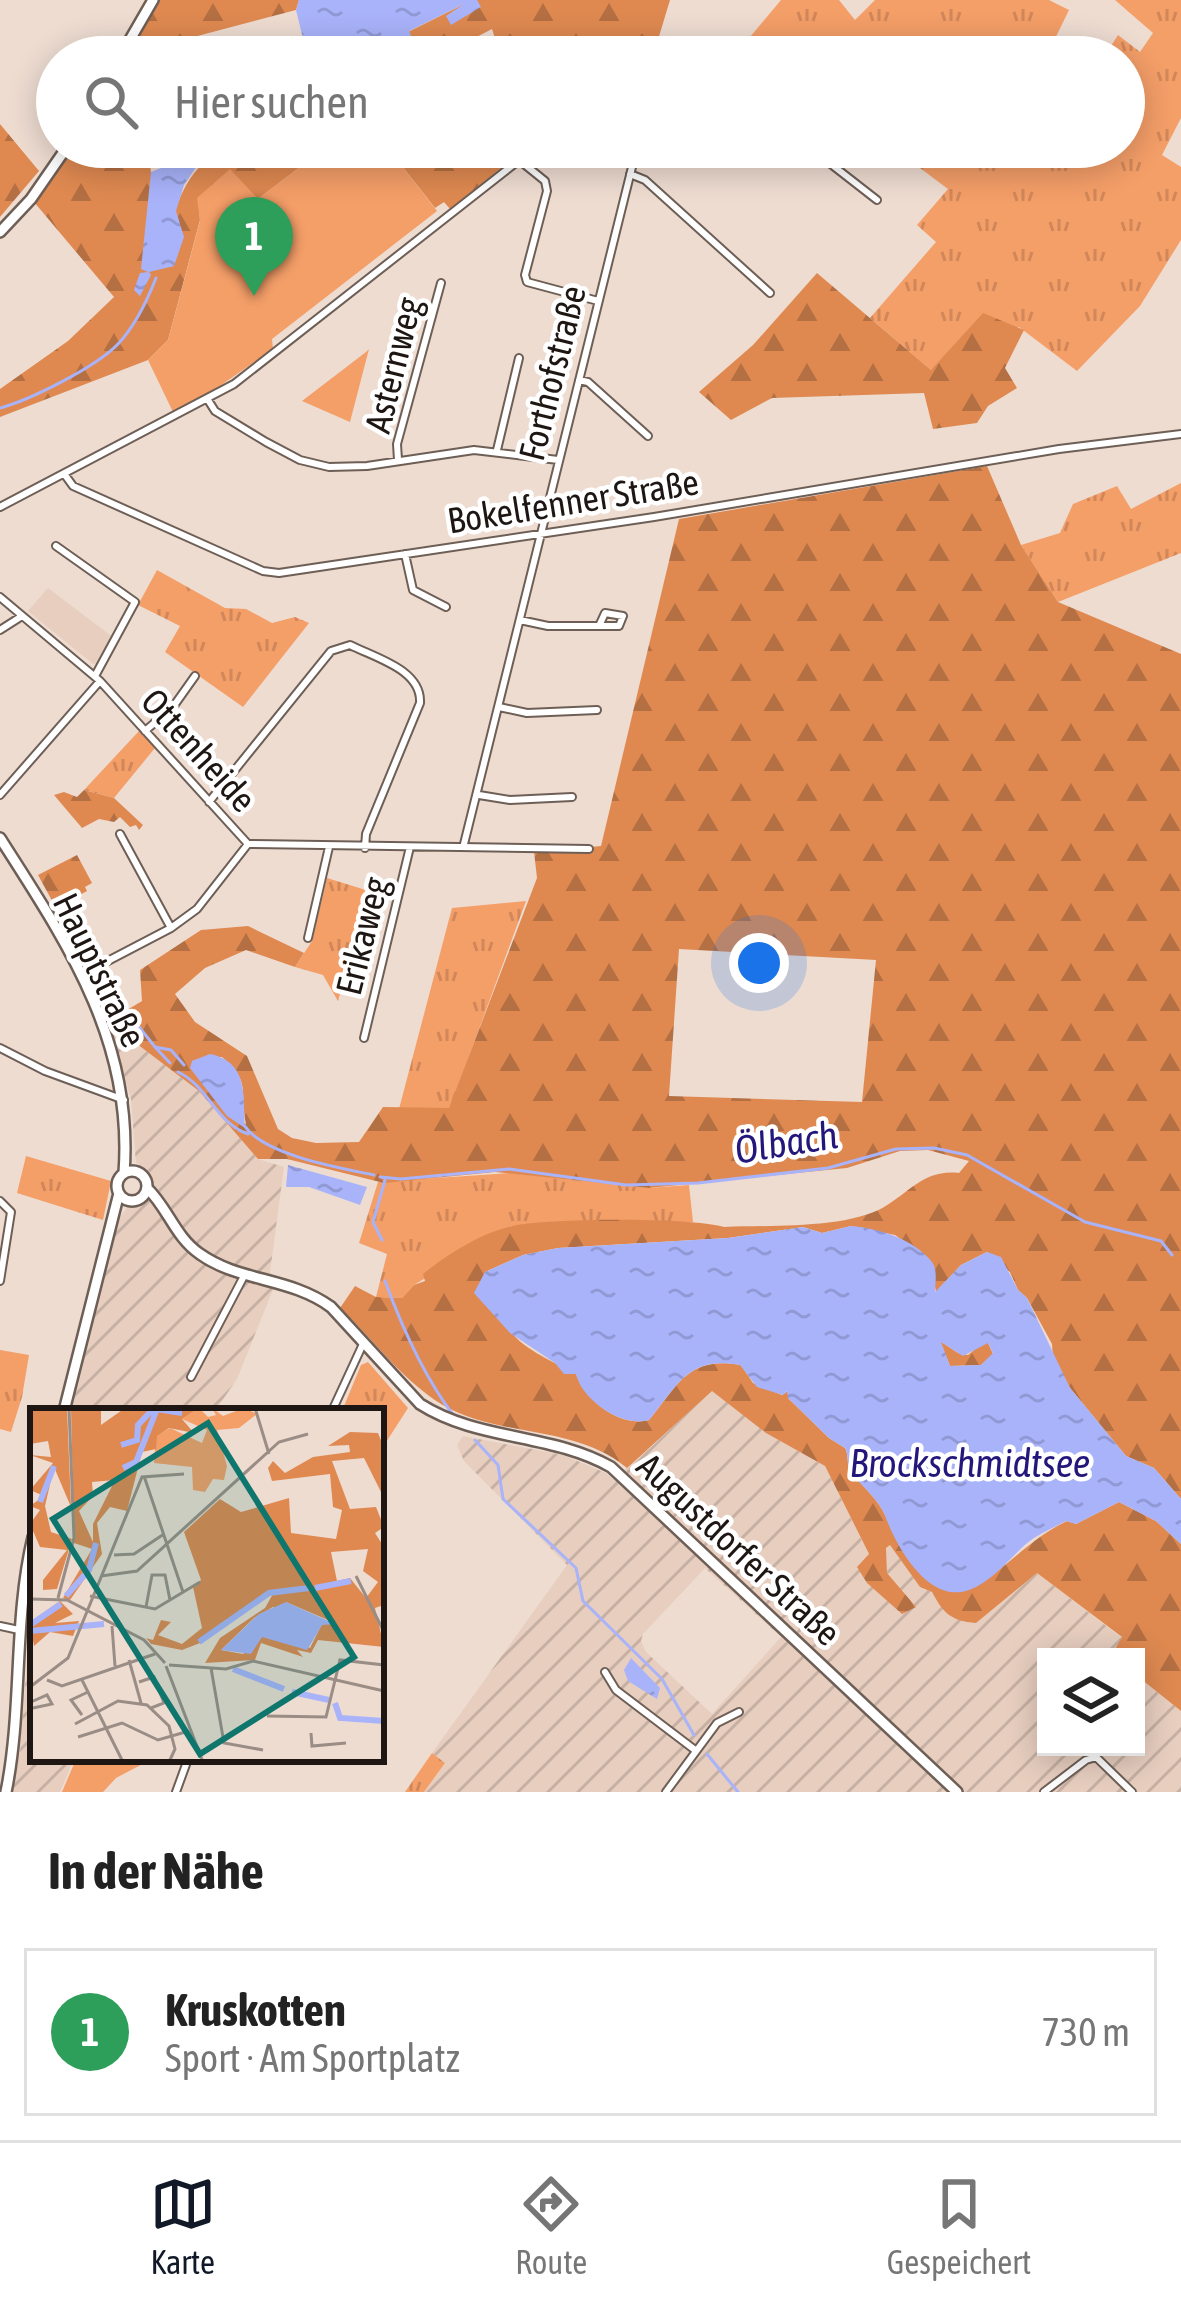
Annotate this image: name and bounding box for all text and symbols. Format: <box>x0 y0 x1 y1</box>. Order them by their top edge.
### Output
search box <box>36 36 1145 168</box>
icon: search <box>78 69 144 135</box>
text: Hier suchen <box>174 76 369 128</box>
pin: 1 <box>215 197 293 296</box>
street label: Forthofstraße <box>510 281 594 465</box>
street label: Asternweg <box>356 293 430 437</box>
street label: Bokelfenner Straße <box>445 460 701 542</box>
street label: Ottenheide <box>133 680 265 820</box>
street label: Erikaweg <box>327 872 397 999</box>
street label: Hauptstraße <box>45 886 155 1054</box>
your location <box>729 933 789 993</box>
water label: Ölbach <box>732 1112 840 1172</box>
inset map <box>30 1408 384 1762</box>
water label: Brockschmidtsee <box>849 1441 1091 1485</box>
street label: Augustdorfer Straße <box>629 1444 849 1654</box>
map controls <box>1037 1648 1145 1756</box>
button: layers <box>1037 1648 1145 1756</box>
text: In der Nähe <box>48 1841 264 1900</box>
text: Kruskotten <box>165 1984 346 2036</box>
text: 1 <box>81 2010 99 2054</box>
text: 730 m <box>1042 2010 1130 2054</box>
text: Sport · Am Sportplatz <box>165 2036 460 2080</box>
tab: Karte <box>150 2171 216 2281</box>
tab: Route <box>515 2171 587 2281</box>
tab: Gespeichert <box>887 2171 1031 2281</box>

